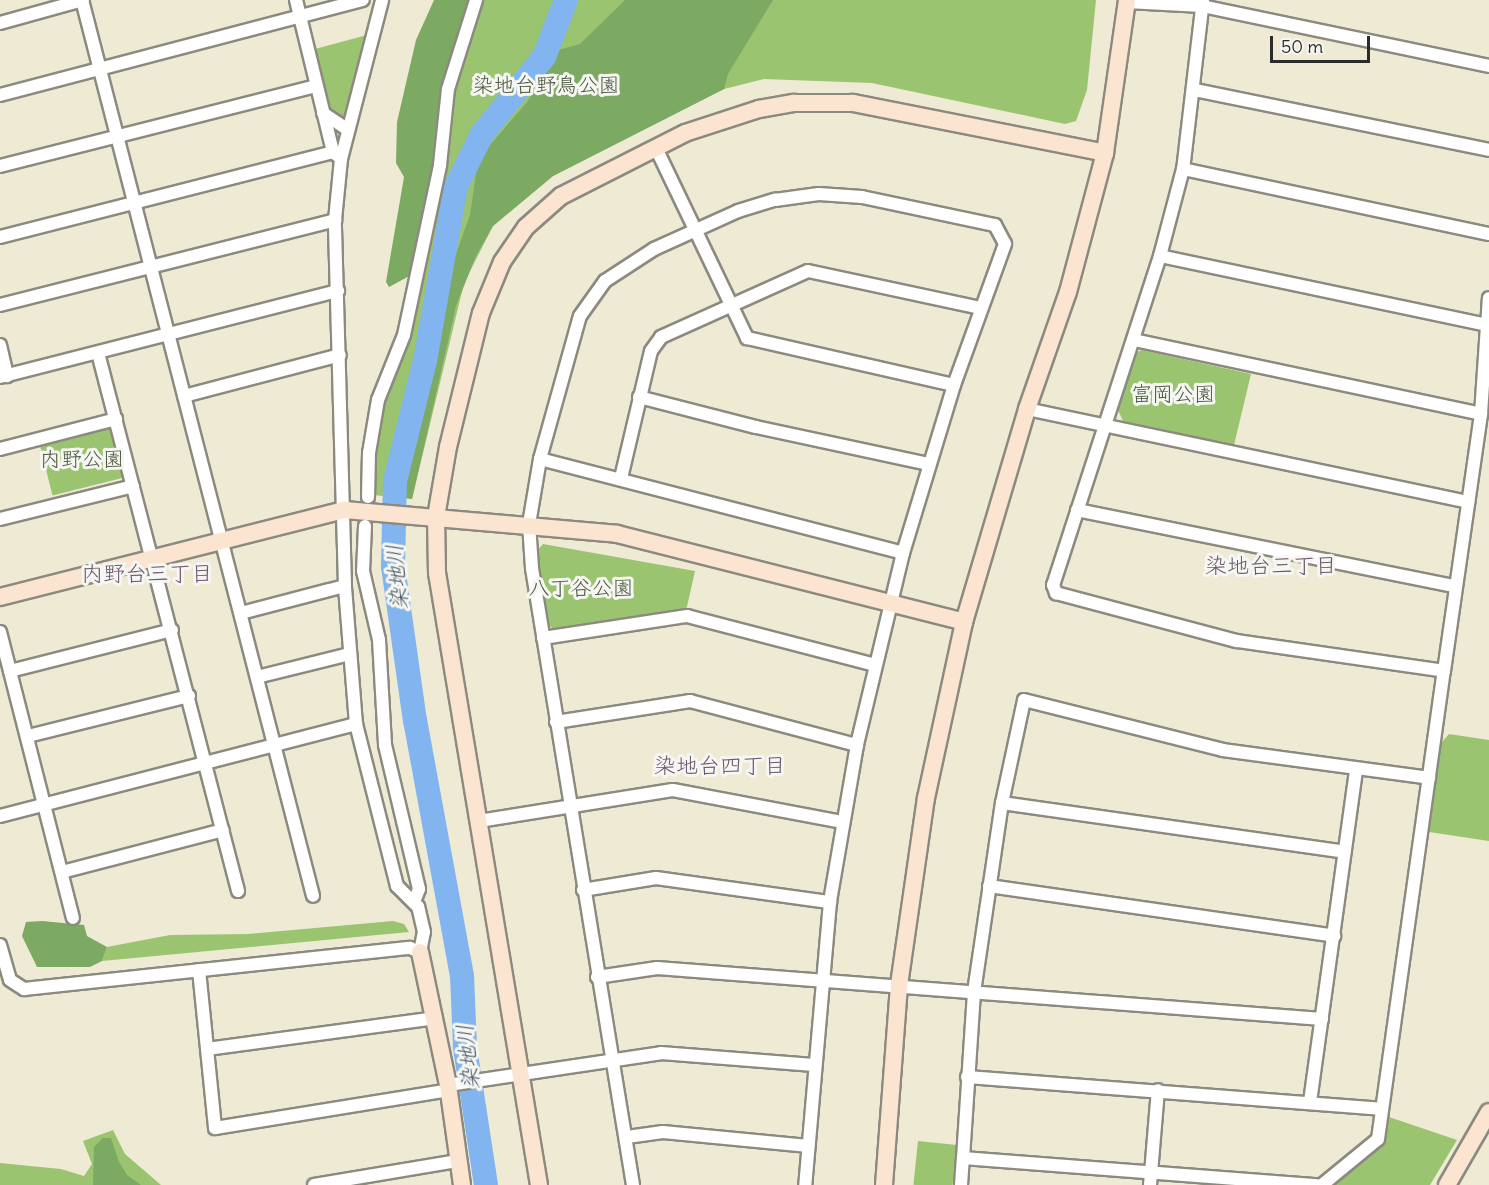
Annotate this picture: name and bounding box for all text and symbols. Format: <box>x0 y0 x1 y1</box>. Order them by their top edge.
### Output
scale bar <box>1273 24 1374 62</box>
text: 50 m <box>1281 35 1323 58</box>
park label: 染地台野鳥公園 <box>473 72 619 98</box>
park label: 富岡公園 <box>1131 381 1215 407</box>
park label: 内野公園 <box>40 446 124 472</box>
water label: 染地川 <box>381 543 413 611</box>
district label: 染地台三丁目 <box>1205 553 1337 579</box>
district label: 内野台三丁目 <box>81 561 213 587</box>
park label: 八丁谷公園 <box>529 575 633 601</box>
district label: 染地台四丁目 <box>654 753 786 779</box>
water label: 染地川 <box>451 1023 485 1091</box>

